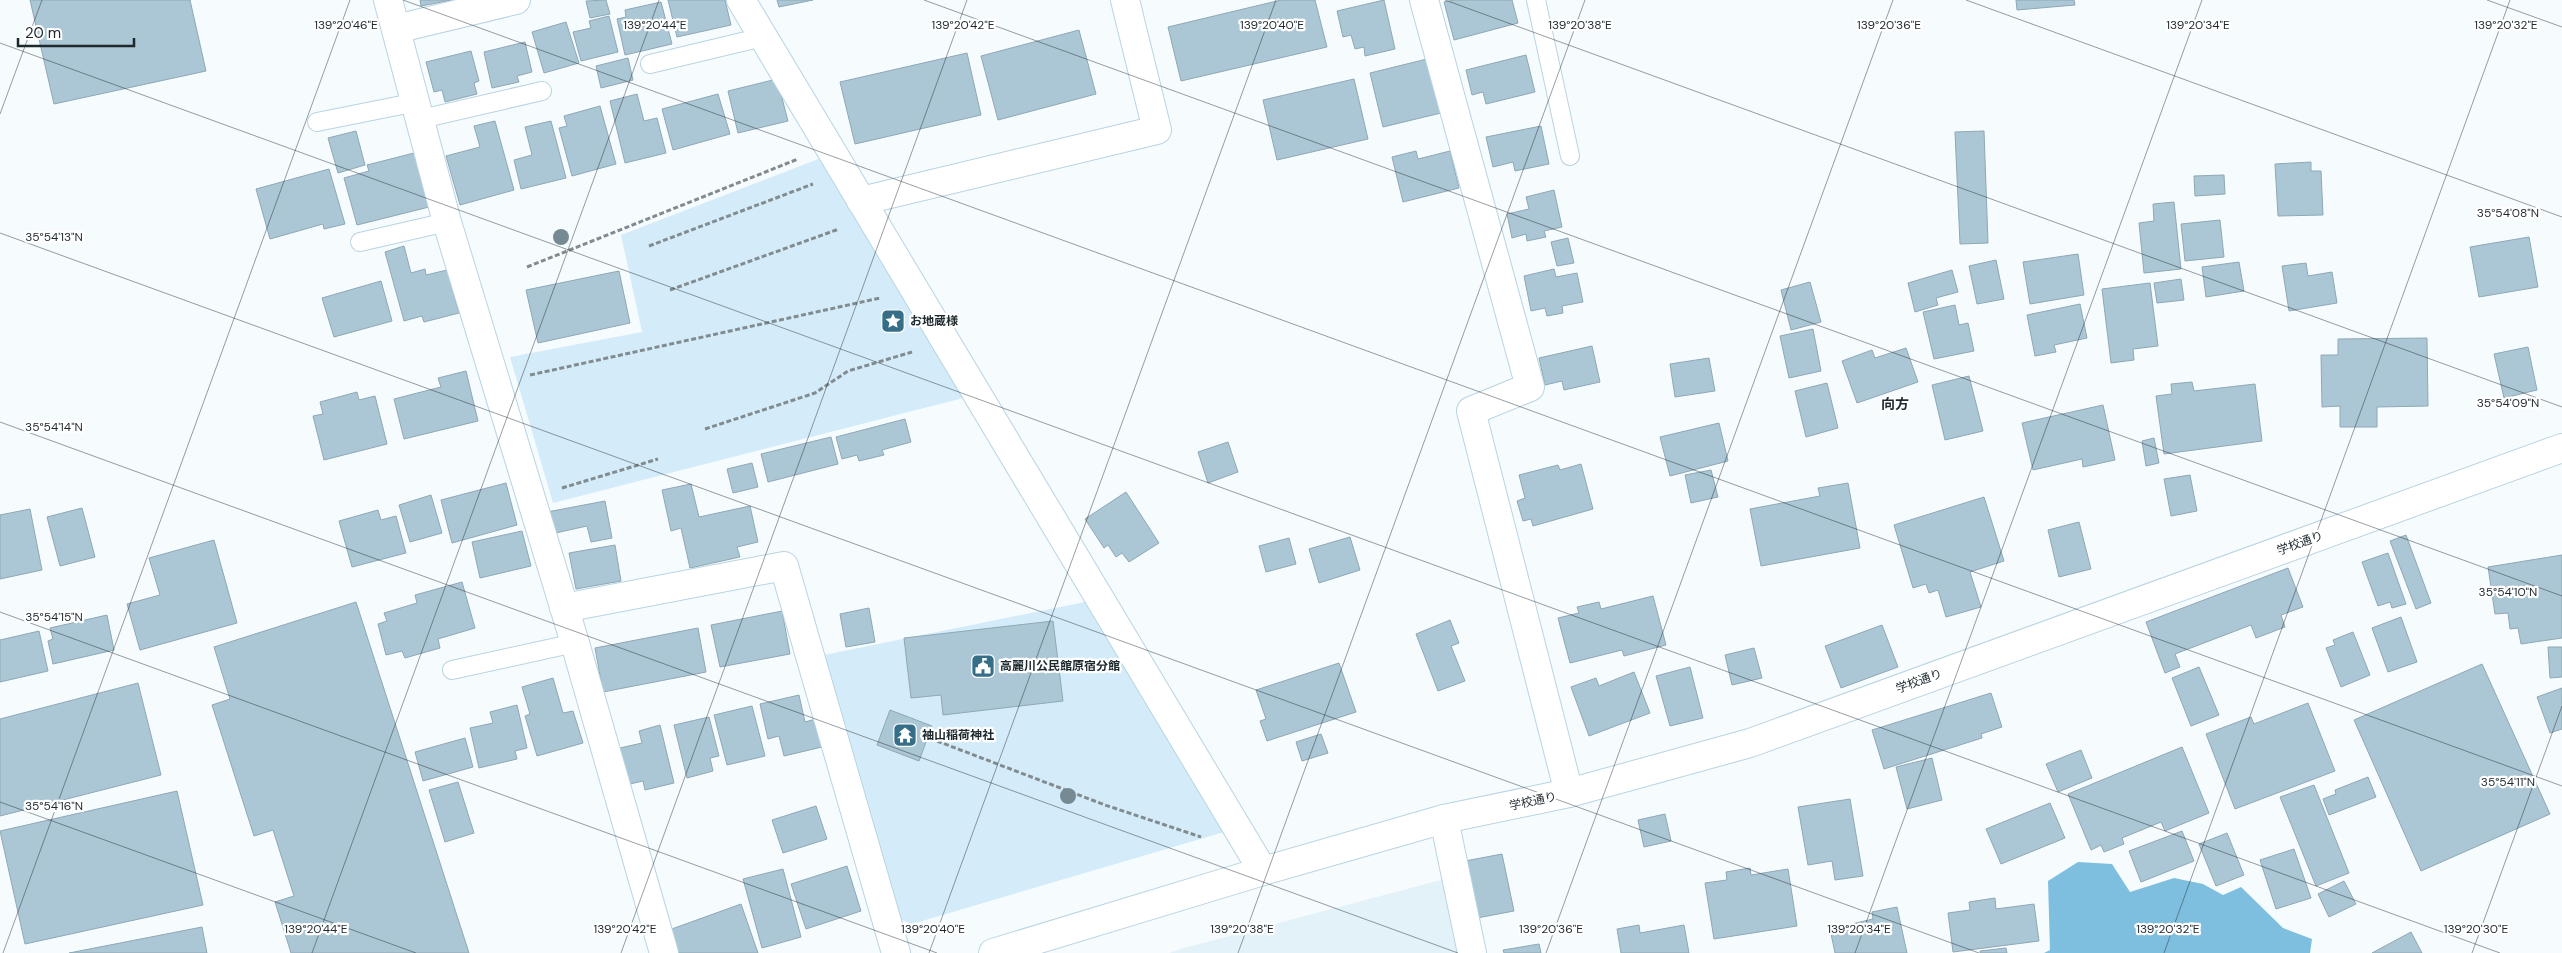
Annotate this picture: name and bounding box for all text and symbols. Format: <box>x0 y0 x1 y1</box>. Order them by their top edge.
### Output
scale bar <box>18 15 134 47</box>
text: 139°20'46"E <box>314 17 378 33</box>
text: 139°20'44"E <box>623 17 687 33</box>
text: 139°20'42"E <box>932 17 995 33</box>
text: 139°20'40"E <box>1240 17 1304 33</box>
text: 139°20'38"E <box>1548 17 1612 33</box>
text: 139°20'36"E <box>1857 17 1921 33</box>
text: 139°20'34"E <box>2166 17 2230 33</box>
text: 139°20'32"E <box>2474 17 2538 33</box>
text: 20 m <box>25 23 61 43</box>
text: 35°54'08"N <box>2477 205 2539 221</box>
text: 35°54'13"N <box>25 229 83 245</box>
place icon: お地蔵様 <box>880 308 906 334</box>
place label: お地蔵様 <box>910 313 958 329</box>
district label: 向方 <box>1881 395 1909 413</box>
text: 35°54'09"N <box>2477 395 2539 411</box>
text: 35°54'14"N <box>25 419 83 435</box>
street label: 学校通り <box>2275 527 2325 559</box>
text: 35°54'10"N <box>2479 584 2537 600</box>
text: 35°54'15"N <box>25 609 83 625</box>
public building icon: 高麗川公民館原宿分館 <box>970 653 996 679</box>
place label: 高麗川公民館原宿分館 <box>1000 658 1120 674</box>
street label: 学校通り <box>1894 665 1944 697</box>
temple icon: 袖山稲荷神社 <box>892 722 918 748</box>
place label: 袖山稲荷神社 <box>922 727 994 743</box>
text: 35°54'11"N <box>2481 774 2535 790</box>
street label: 学校通り <box>1508 788 1558 814</box>
text: 35°54'16"N <box>25 798 83 814</box>
text: 139°20'44"E <box>284 921 348 937</box>
text: 139°20'42"E <box>594 921 657 937</box>
text: 139°20'40"E <box>901 921 965 937</box>
text: 139°20'38"E <box>1210 921 1274 937</box>
text: 139°20'36"E <box>1519 921 1583 937</box>
text: 139°20'34"E <box>1827 921 1891 937</box>
text: 139°20'32"E <box>2136 921 2200 937</box>
text: 139°20'30"E <box>2444 921 2509 937</box>

